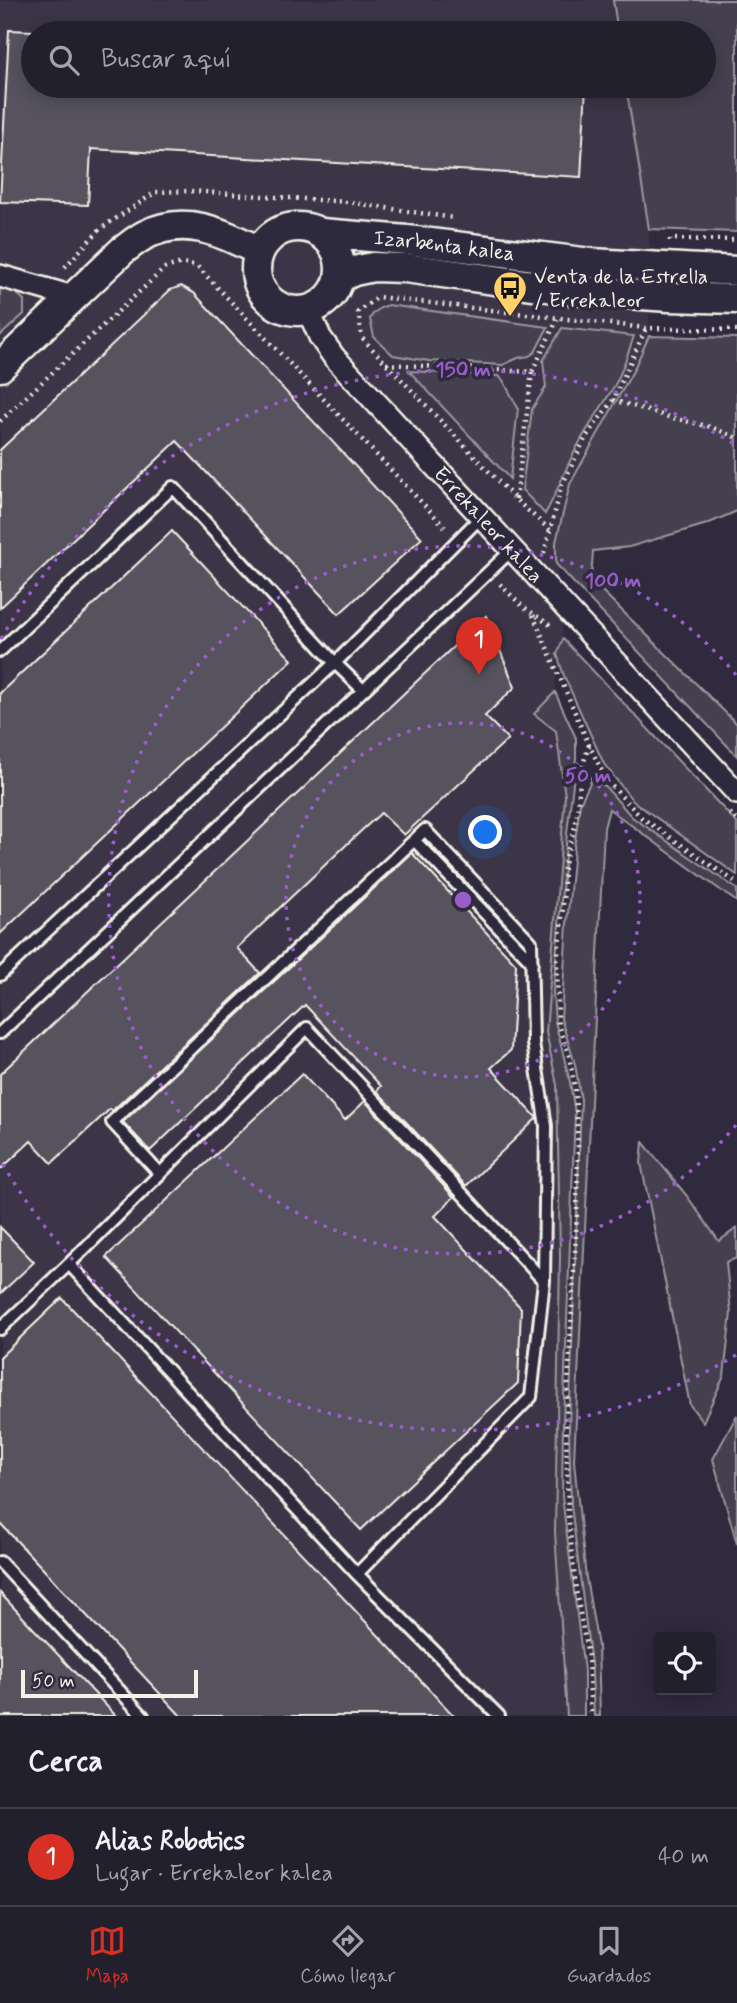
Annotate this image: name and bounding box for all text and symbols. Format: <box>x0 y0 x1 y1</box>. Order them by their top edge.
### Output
search box <box>21 21 716 98</box>
icon: search <box>45 41 83 79</box>
text: Buscar aquí <box>101 43 232 77</box>
street label: Izarbenta kalea <box>373 224 516 268</box>
place label: Venta de la Estrella / Errekaleor <box>534 263 708 315</box>
bus stop icon: Venta de la Estrella / Errekaleor <box>491 269 529 318</box>
text: 150 m <box>435 356 491 384</box>
street label: Errekaleor kalea <box>427 461 549 590</box>
text: 100 m <box>585 567 641 595</box>
pin: 1 <box>456 617 502 675</box>
text: 50 m <box>565 762 612 790</box>
your location <box>468 815 502 849</box>
centre of rings <box>451 888 475 912</box>
map controls <box>653 1632 716 1695</box>
button: locate <box>653 1632 716 1695</box>
scale bar <box>21 1667 198 1699</box>
text: 50 m <box>32 1669 75 1694</box>
text: Cerca <box>28 1742 103 1781</box>
text: Alias Robotics <box>95 1825 245 1859</box>
text: 1 <box>46 1842 56 1872</box>
text: 40 m <box>658 1842 709 1872</box>
text: Lugar · Errekaleor kalea <box>95 1859 333 1889</box>
tab: Mapa <box>86 1922 129 1989</box>
tab: Cómo llegar <box>300 1922 395 1989</box>
tab: Guardados <box>567 1922 651 1989</box>

